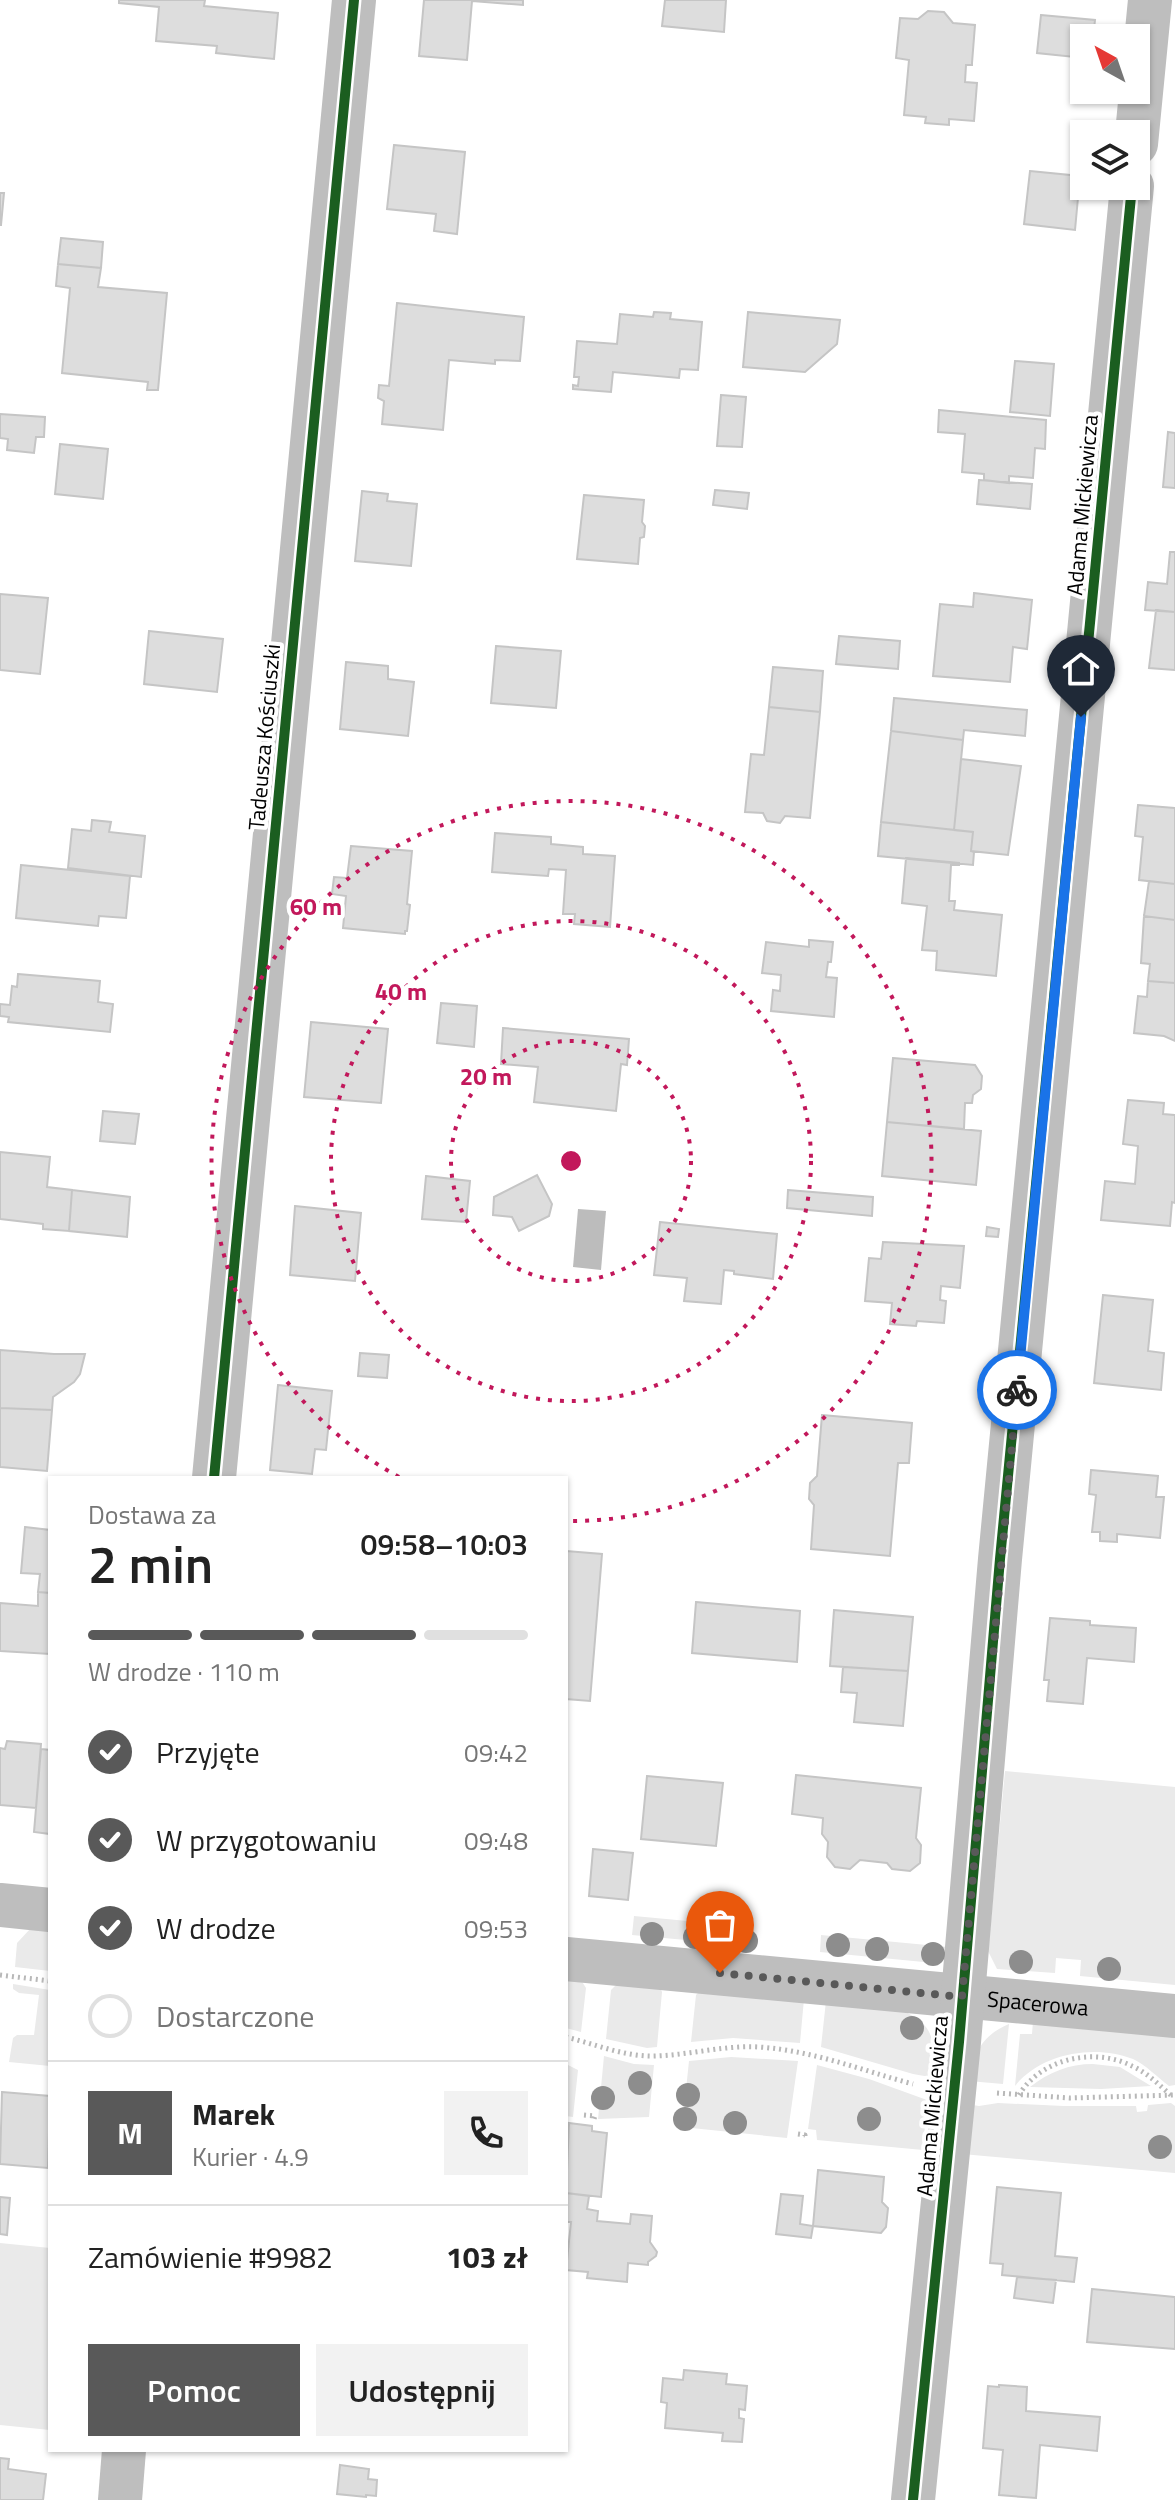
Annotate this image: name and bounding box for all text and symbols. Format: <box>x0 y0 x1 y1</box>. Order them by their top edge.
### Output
north arrow <box>1070 24 1150 104</box>
map controls <box>1070 24 1150 200</box>
button: layers <box>1070 120 1150 200</box>
street label: Adama Mickiewicza <box>1057 413 1107 597</box>
pin <box>1047 635 1115 717</box>
street label: Tadeusza Kościuszki <box>239 642 289 832</box>
icon: home <box>1059 647 1103 691</box>
text: 60 m <box>290 888 342 924</box>
text: 40 m <box>375 973 427 1009</box>
text: 20 m <box>460 1058 512 1094</box>
centre of rings <box>557 1147 585 1175</box>
courier <box>977 1350 1057 1430</box>
icon: bike <box>995 1368 1039 1412</box>
text: Dostawa za <box>88 1495 216 1534</box>
text: 09:58–10:03 <box>361 1521 528 1567</box>
text: 2 min <box>88 1524 213 1603</box>
text: W drodze · 110 m <box>88 1652 280 1691</box>
text: Przyjęte <box>156 1729 260 1775</box>
icon: check <box>88 1730 132 1774</box>
text: 09:42 <box>464 1733 528 1772</box>
text: W przygotowaniu <box>156 1817 377 1863</box>
icon: check <box>88 1818 132 1862</box>
text: 09:48 <box>464 1821 528 1860</box>
pin <box>686 1891 754 1973</box>
icon: bag <box>698 1903 742 1947</box>
text: W drodze <box>156 1905 276 1951</box>
icon: check <box>88 1906 132 1950</box>
text: 09:53 <box>464 1909 528 1948</box>
street label: Spacerowa <box>986 1982 1090 2025</box>
text: Dostarczone <box>156 1993 315 2039</box>
street label: Adama Mickiewicza <box>907 2014 957 2198</box>
text: Marek <box>192 2091 275 2137</box>
button: phone <box>444 2091 528 2175</box>
text: M <box>117 2110 143 2156</box>
text: Kurier · 4.9 <box>192 2137 309 2176</box>
text: Zamówienie #9982 <box>88 2234 333 2280</box>
text: 103 zł <box>446 2234 528 2280</box>
button: Pomoc <box>88 2344 300 2436</box>
button: Udostępnij <box>316 2344 528 2436</box>

